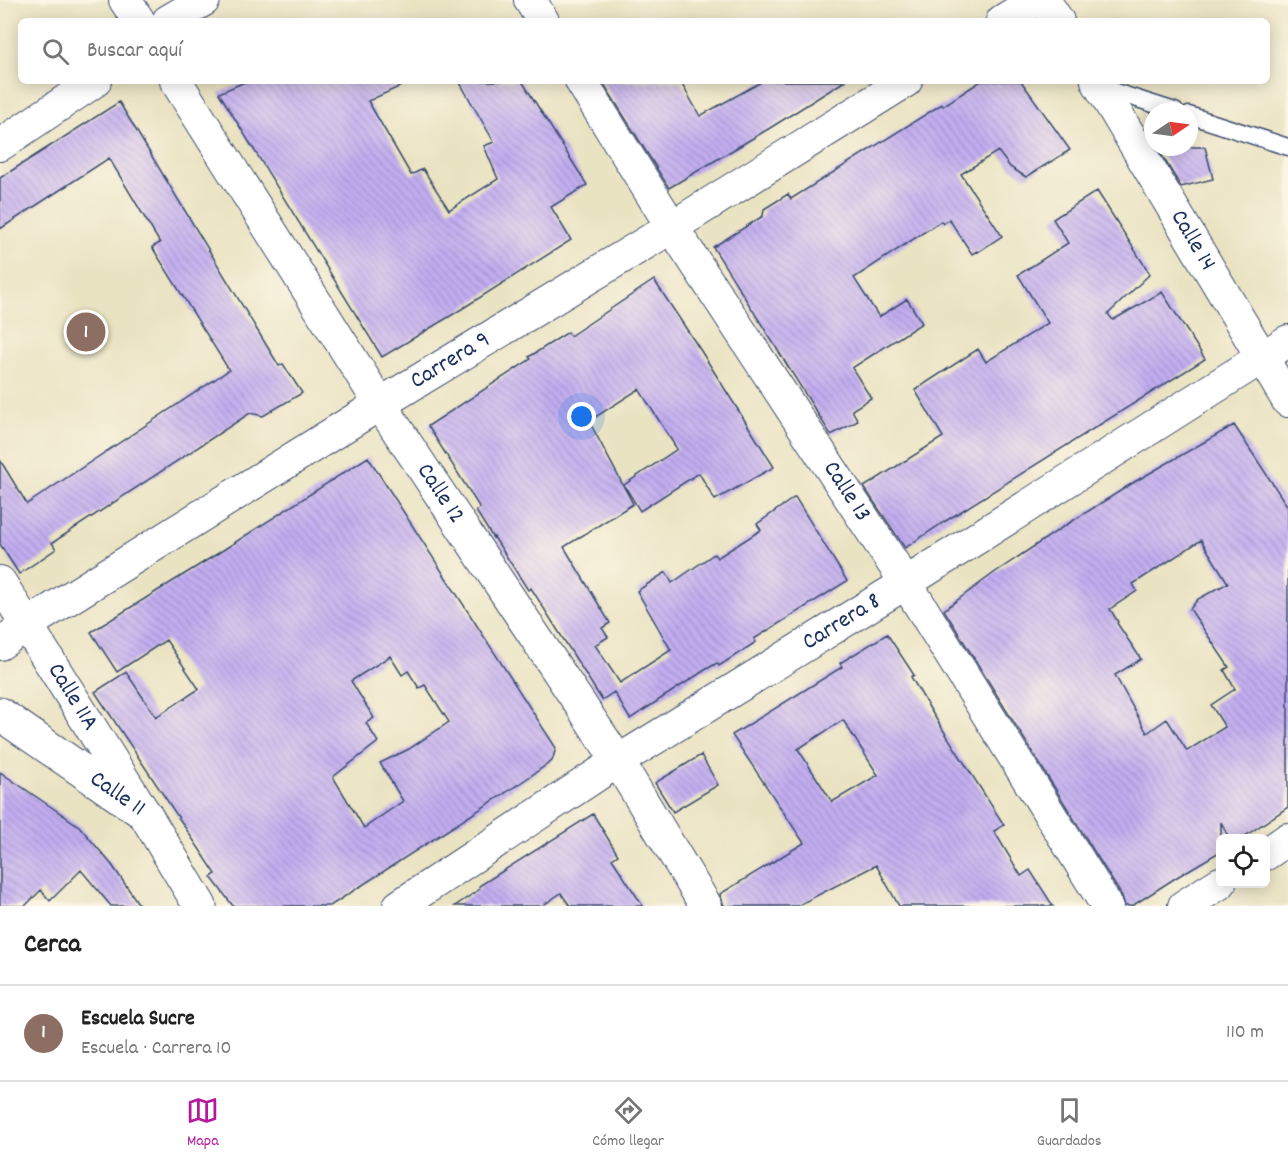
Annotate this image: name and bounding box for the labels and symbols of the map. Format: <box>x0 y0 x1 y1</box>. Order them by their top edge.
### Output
north arrow <box>1144 102 1198 156</box>
street label: Calle 14 <box>1161 204 1224 278</box>
pin: 1 <box>66 310 106 354</box>
street label: Carrera 9 <box>404 324 497 399</box>
your location <box>567 402 596 431</box>
street label: Calle 13 <box>814 455 879 529</box>
street label: Calle 12 <box>407 457 472 531</box>
street label: Carrera 8 <box>796 585 888 660</box>
street label: Calle 11A <box>38 657 106 738</box>
street label: Calle 11 <box>82 763 152 826</box>

